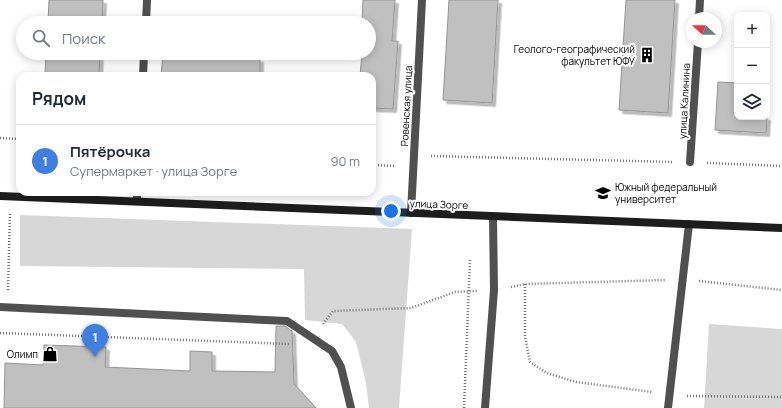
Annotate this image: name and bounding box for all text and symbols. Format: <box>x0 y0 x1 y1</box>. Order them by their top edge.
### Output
north arrow <box>686 12 722 48</box>
map controls <box>734 12 770 120</box>
button: + <box>734 12 770 48</box>
search box <box>16 16 376 60</box>
icon: search <box>30 27 52 49</box>
text: Поиск <box>62 28 106 49</box>
place label: Геолого-географический факультет ЮФУ <box>514 42 636 68</box>
building icon: Геолого-географический факультет ЮФУ <box>638 46 656 64</box>
button: − <box>734 48 770 84</box>
street label: улица Калинина <box>675 63 693 139</box>
street label: Ровенская улица <box>397 65 415 147</box>
button: layers <box>734 84 770 120</box>
text: Рядом <box>32 87 86 110</box>
text: Пятёрочка <box>70 141 150 162</box>
text: 1 <box>42 152 48 170</box>
text: 90 m <box>330 152 360 170</box>
text: Супермаркет · улица Зорге <box>70 162 237 180</box>
place label: Южный федеральный университет <box>615 180 717 206</box>
school or university icon: Южный федеральный университет <box>594 184 612 202</box>
street label: улица Зорге <box>410 196 469 212</box>
your location <box>381 201 401 221</box>
pin: 1 <box>82 324 108 357</box>
shop icon: Олимп <box>41 345 59 363</box>
place label: Олимп <box>7 347 38 361</box>

